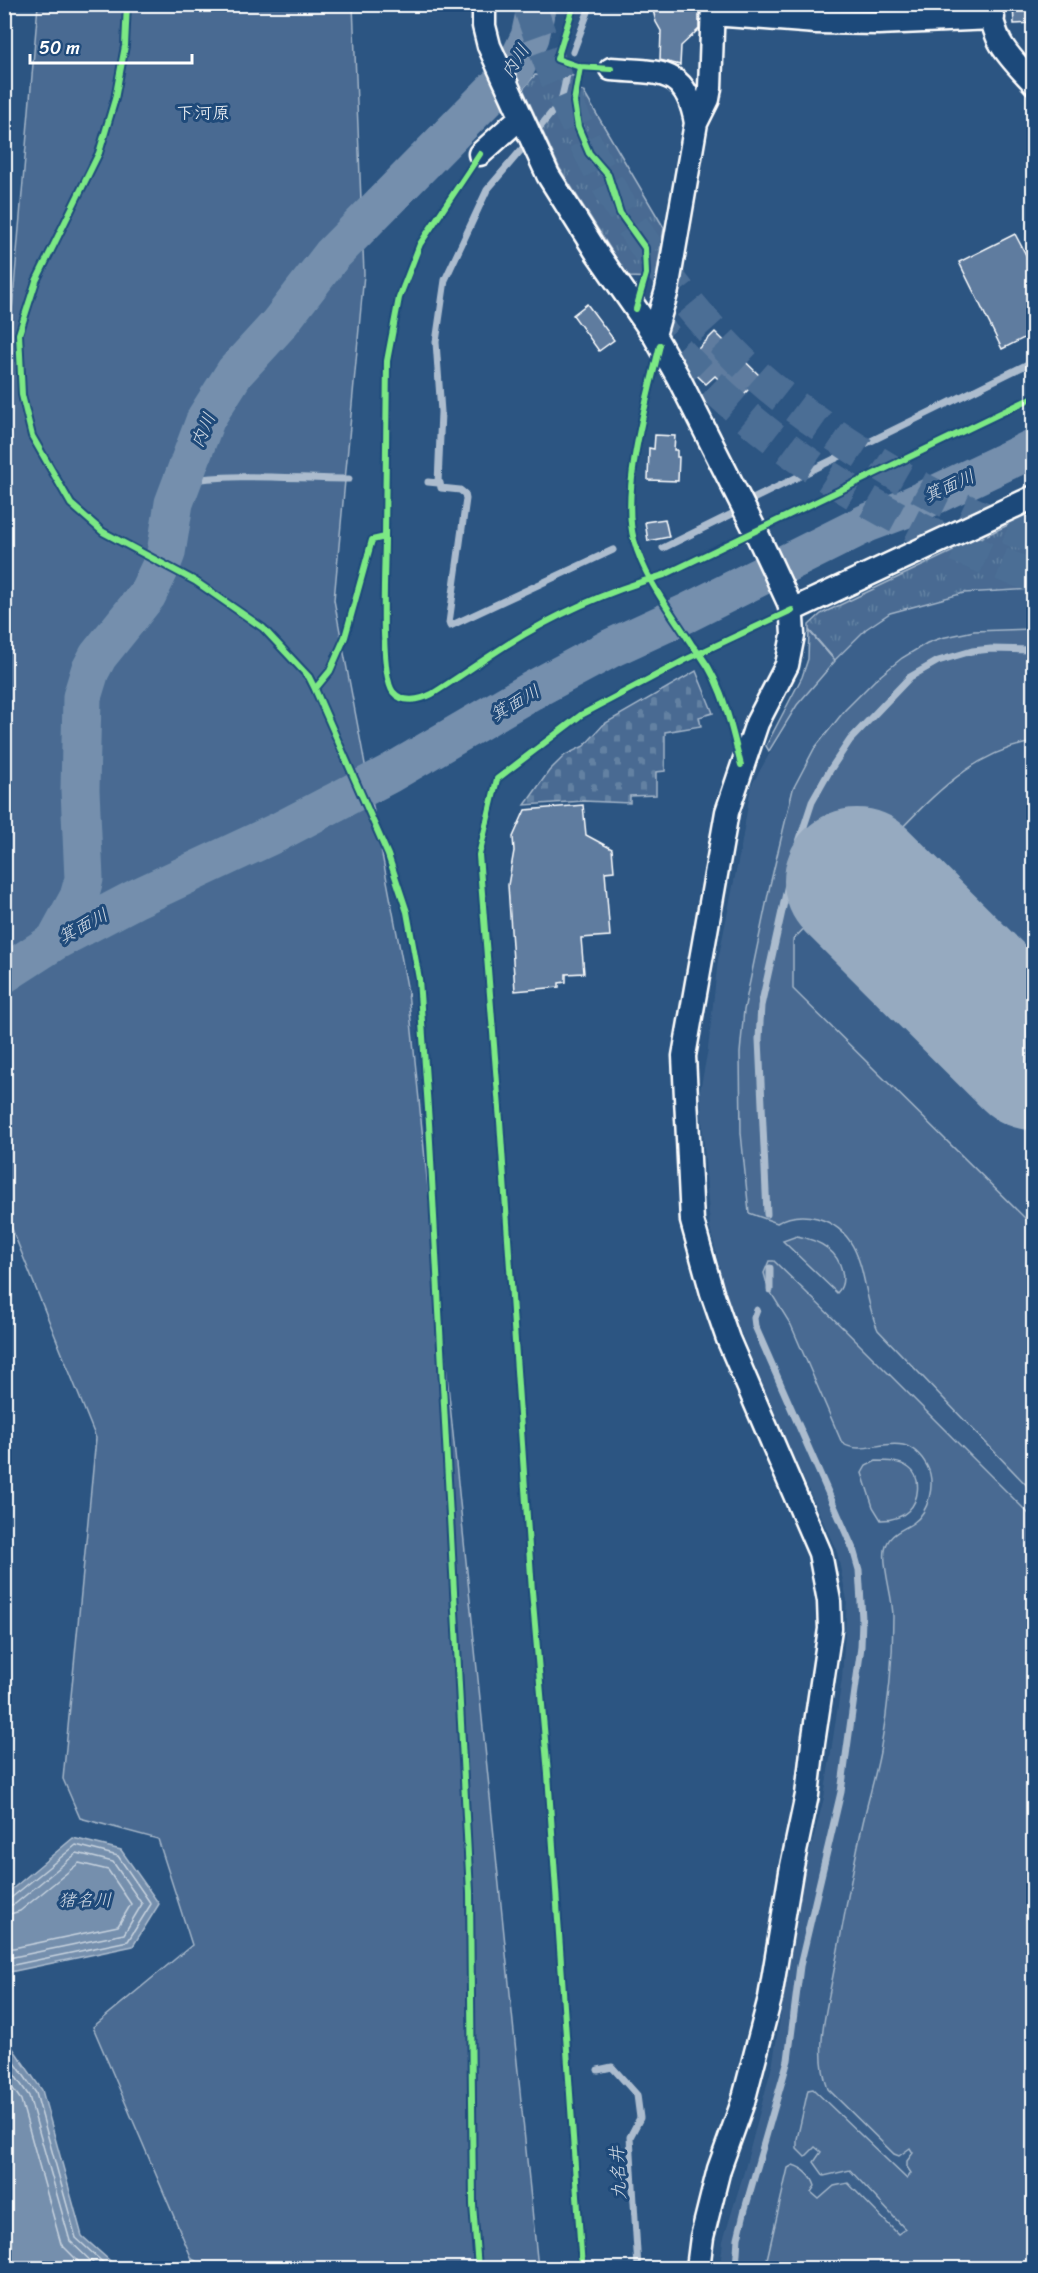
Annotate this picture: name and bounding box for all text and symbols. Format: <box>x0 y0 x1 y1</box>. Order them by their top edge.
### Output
scale bar <box>30 27 192 65</box>
text: 50 m <box>39 32 80 64</box>
water label: 内川 <box>492 37 538 85</box>
district label: 下河原 <box>176 97 230 129</box>
water label: 内川 <box>181 407 225 453</box>
water label: 箕面川 <box>918 460 980 512</box>
water label: 箕面川 <box>484 676 546 730</box>
water label: 箕面川 <box>52 899 114 953</box>
water label: 猪名川 <box>58 1884 112 1916</box>
water label: 九名井 <box>601 2144 635 2201</box>

